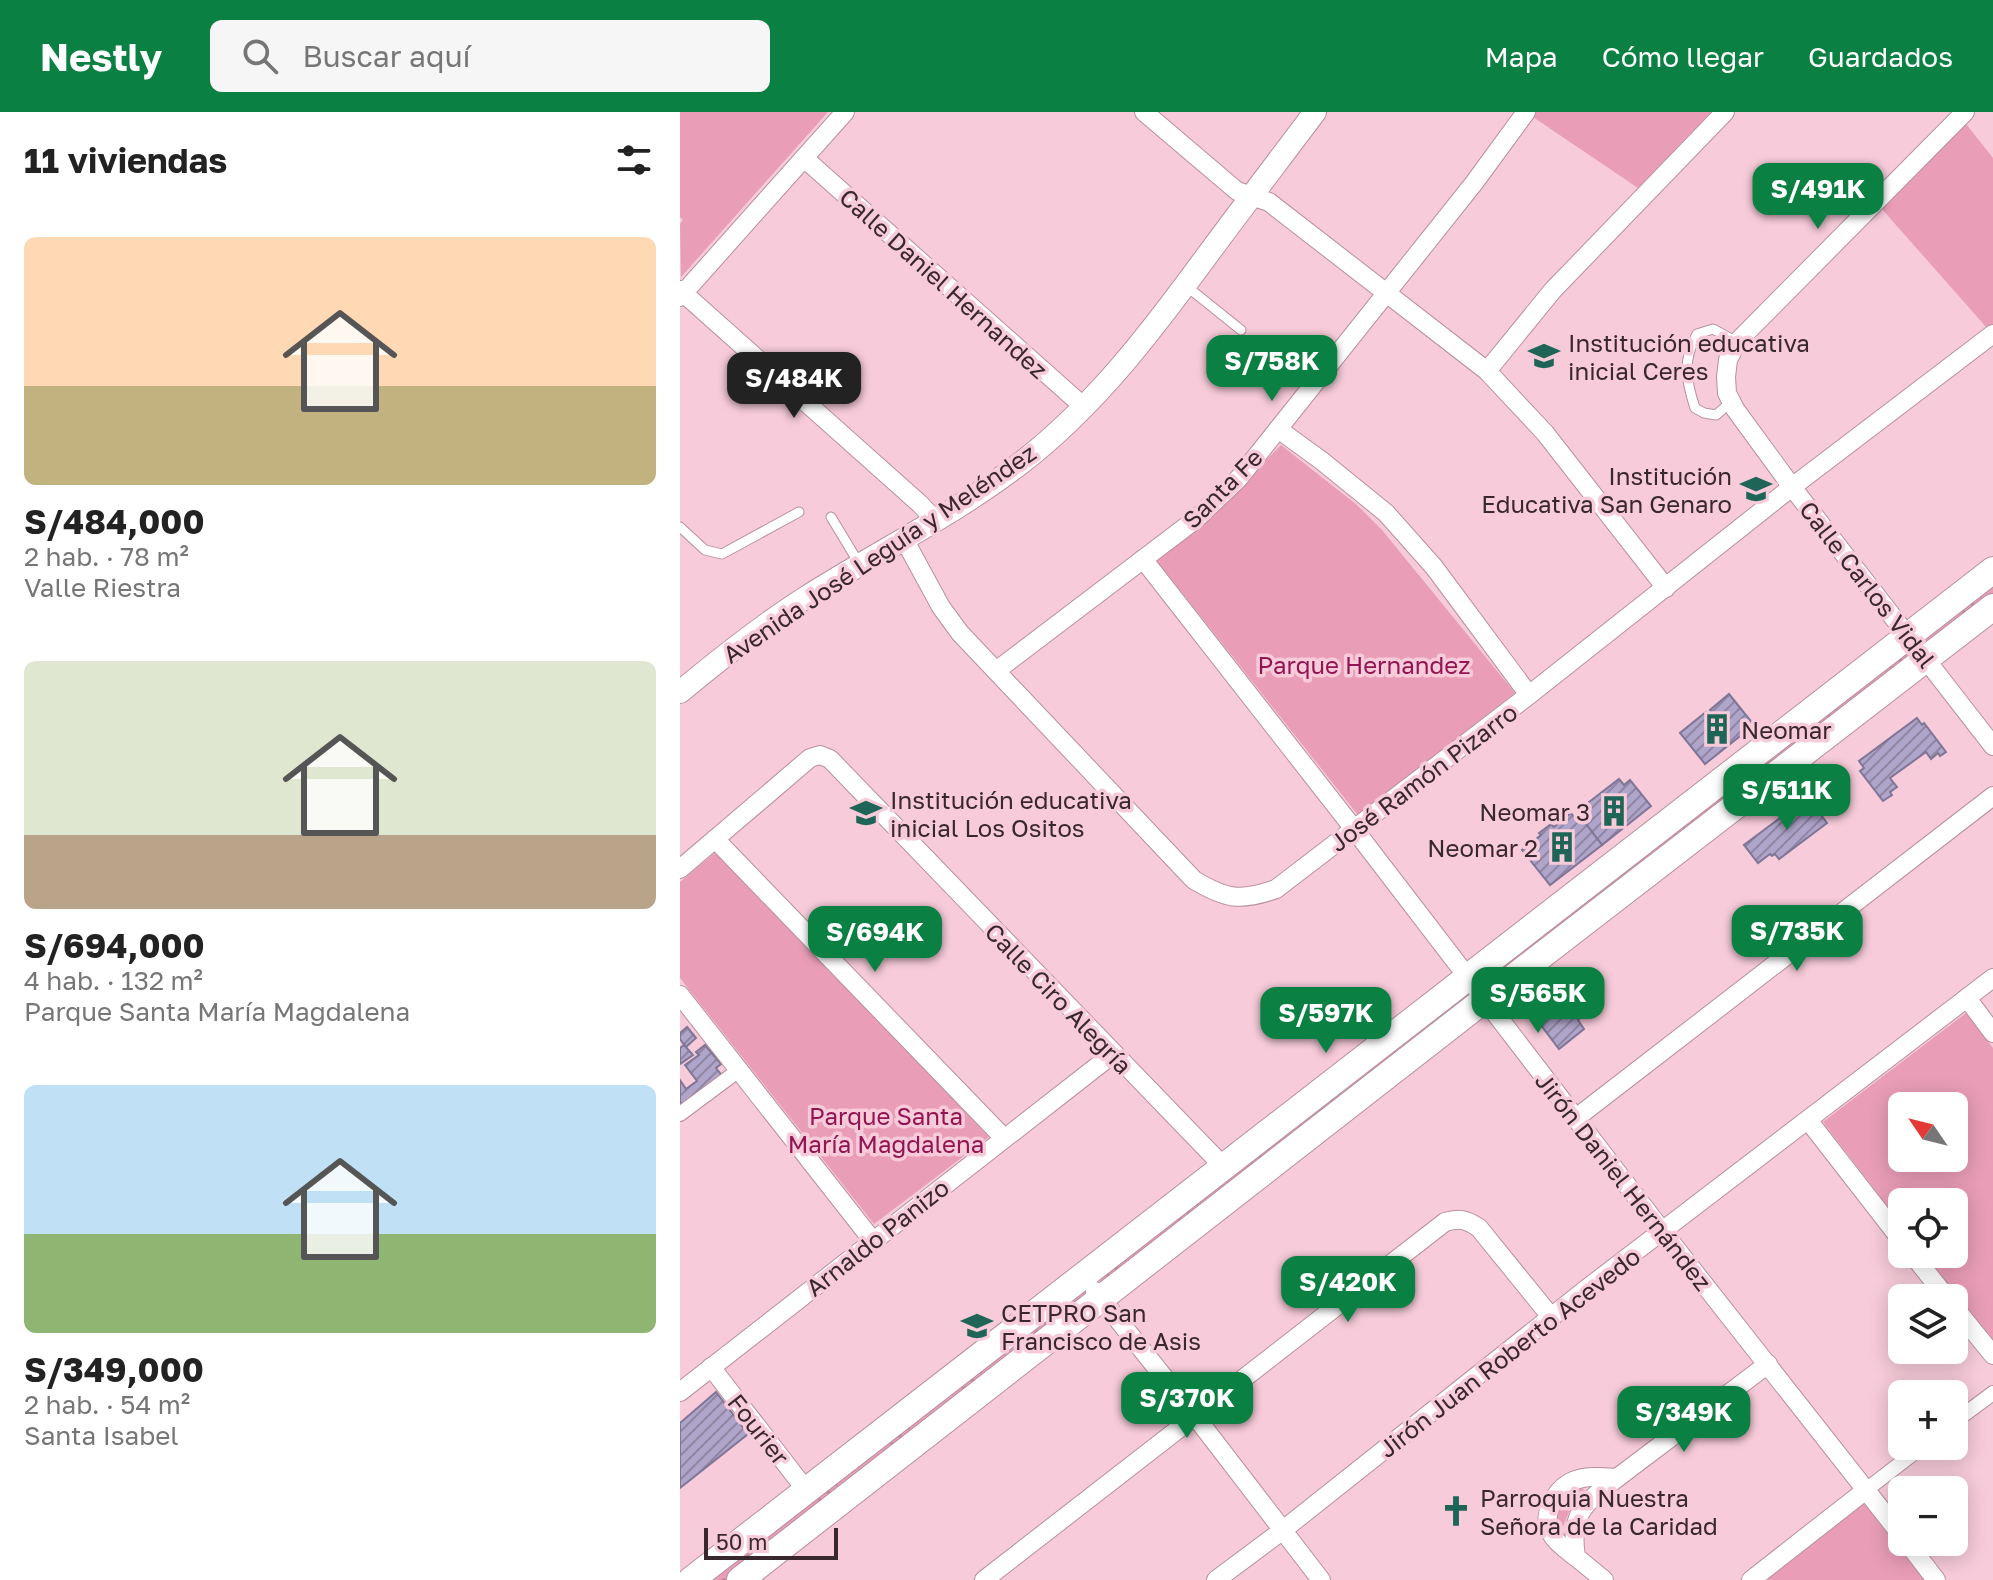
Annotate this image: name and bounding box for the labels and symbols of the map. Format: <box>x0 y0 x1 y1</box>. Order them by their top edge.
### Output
pin: S/491K <box>1753 163 1883 231</box>
street label: Calle Daniel Hernandez <box>834 182 1054 384</box>
place label: Institución educativa inicial Ceres <box>1568 328 1810 385</box>
pin: S/758K <box>1207 335 1337 403</box>
school or university icon: Institución educativa inicial Ceres <box>1527 339 1561 373</box>
pin: S/484K <box>729 352 859 420</box>
street label: Avenida José Leguía y Meléndez <box>717 437 1041 669</box>
street label: Santa Fe <box>1176 442 1268 534</box>
place label: Institución Educativa San Genaro <box>1481 461 1732 518</box>
school or university icon: Institución Educativa San Genaro <box>1739 472 1773 506</box>
street label: Calle Carlos Vidal <box>1794 495 1942 673</box>
park label: Parque Hernandez <box>1258 650 1470 679</box>
street label: José Ramón Pizarro <box>1324 697 1522 857</box>
building icon: Neomar <box>1700 712 1734 746</box>
place label: Neomar <box>1741 715 1832 744</box>
pin: S/511K <box>1722 764 1852 832</box>
place label: Institución educativa inicial Los Ositos <box>890 785 1132 842</box>
building icon: Neomar 3 <box>1597 794 1631 828</box>
school or university icon: Institución educativa inicial Los Ositos <box>849 796 883 830</box>
place label: Neomar 3 <box>1479 797 1590 826</box>
building icon: Neomar 2 <box>1545 830 1579 864</box>
place label: Neomar 2 <box>1427 833 1538 862</box>
pin: S/735K <box>1732 905 1862 973</box>
pin: S/694K <box>810 906 940 974</box>
street label: Calle Ciro Alegría <box>980 917 1138 1079</box>
pin: S/565K <box>1473 967 1603 1035</box>
pin: S/597K <box>1261 987 1391 1055</box>
street label: Jirón Daniel Hernández <box>1530 1066 1718 1296</box>
north arrow <box>1888 1092 1968 1172</box>
park label: Parque Santa María Magdalena <box>788 1101 984 1158</box>
street label: Arnaldo Panizo <box>800 1172 954 1302</box>
street label: Jirón Juan Roberto Acevedo <box>1373 1241 1645 1463</box>
pin: S/420K <box>1283 1256 1413 1324</box>
place label: CETPRO San Francisco de Asis <box>1001 1298 1201 1355</box>
school or university icon: CETPRO San Francisco de Asis <box>960 1309 994 1343</box>
pin: S/370K <box>1122 1372 1252 1440</box>
pin: S/349K <box>1619 1386 1749 1454</box>
street label: Fourier <box>722 1388 796 1470</box>
place label: Parroquia Nuestra Señora de la Caridad <box>1480 1483 1718 1540</box>
church icon: Parroquia Nuestra Señora de la Caridad <box>1439 1494 1473 1528</box>
scale bar <box>704 1524 838 1560</box>

